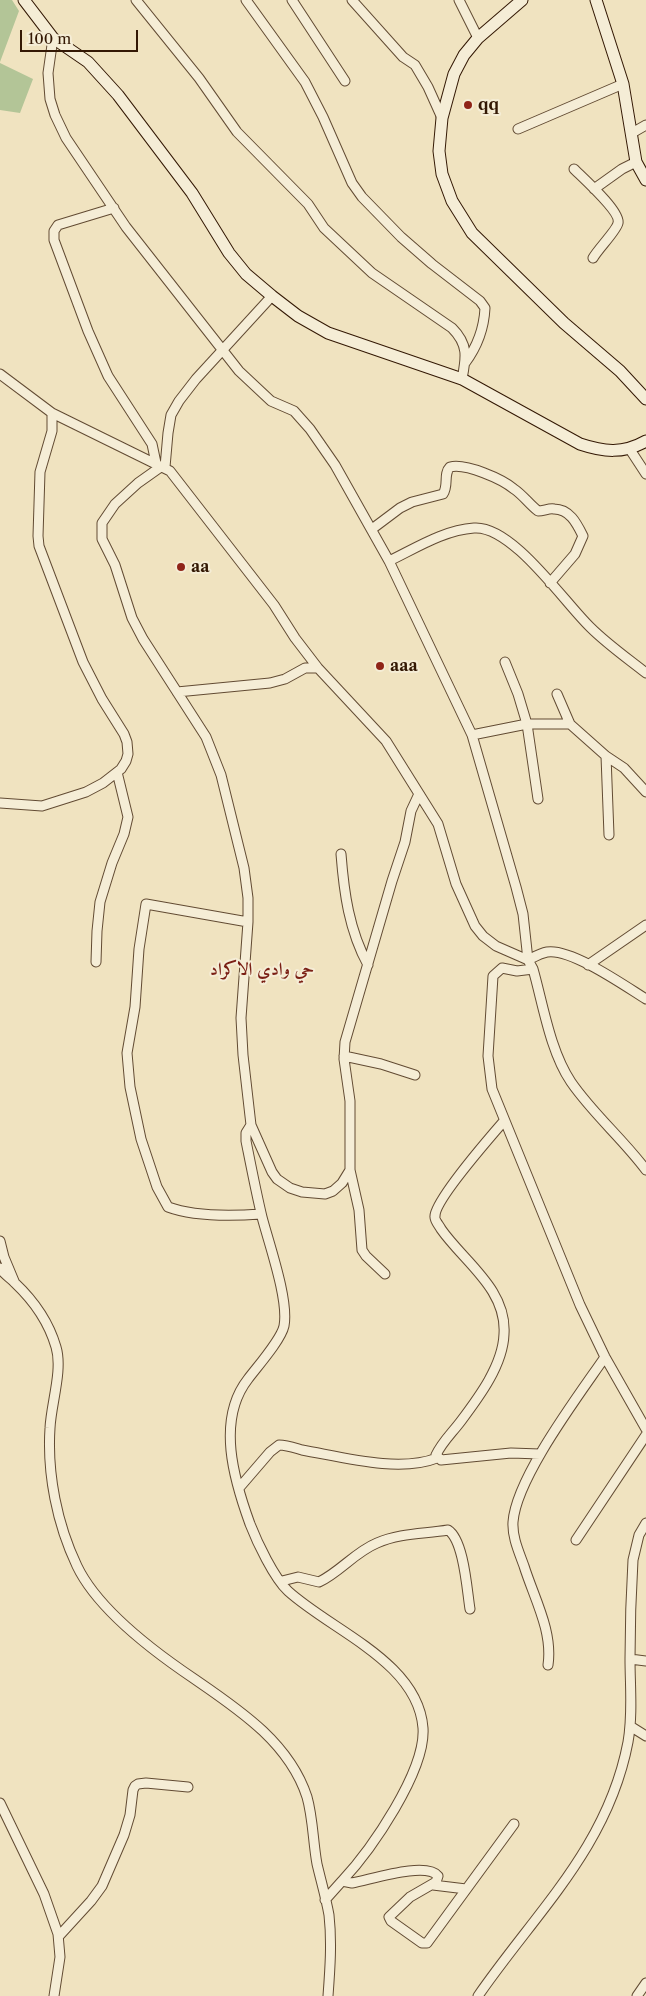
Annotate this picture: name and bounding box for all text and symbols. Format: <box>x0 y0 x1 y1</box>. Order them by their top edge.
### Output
scale bar <box>22 20 140 52</box>
text: 100 m <box>28 29 71 48</box>
place label: qq <box>478 95 499 115</box>
marker: qq <box>462 99 474 111</box>
place label: aa <box>191 557 210 577</box>
marker: aa <box>175 561 187 573</box>
place label: aaa <box>390 656 418 676</box>
marker: aaa <box>374 660 386 672</box>
district label: حي وادي الاكراد <box>210 959 314 981</box>

